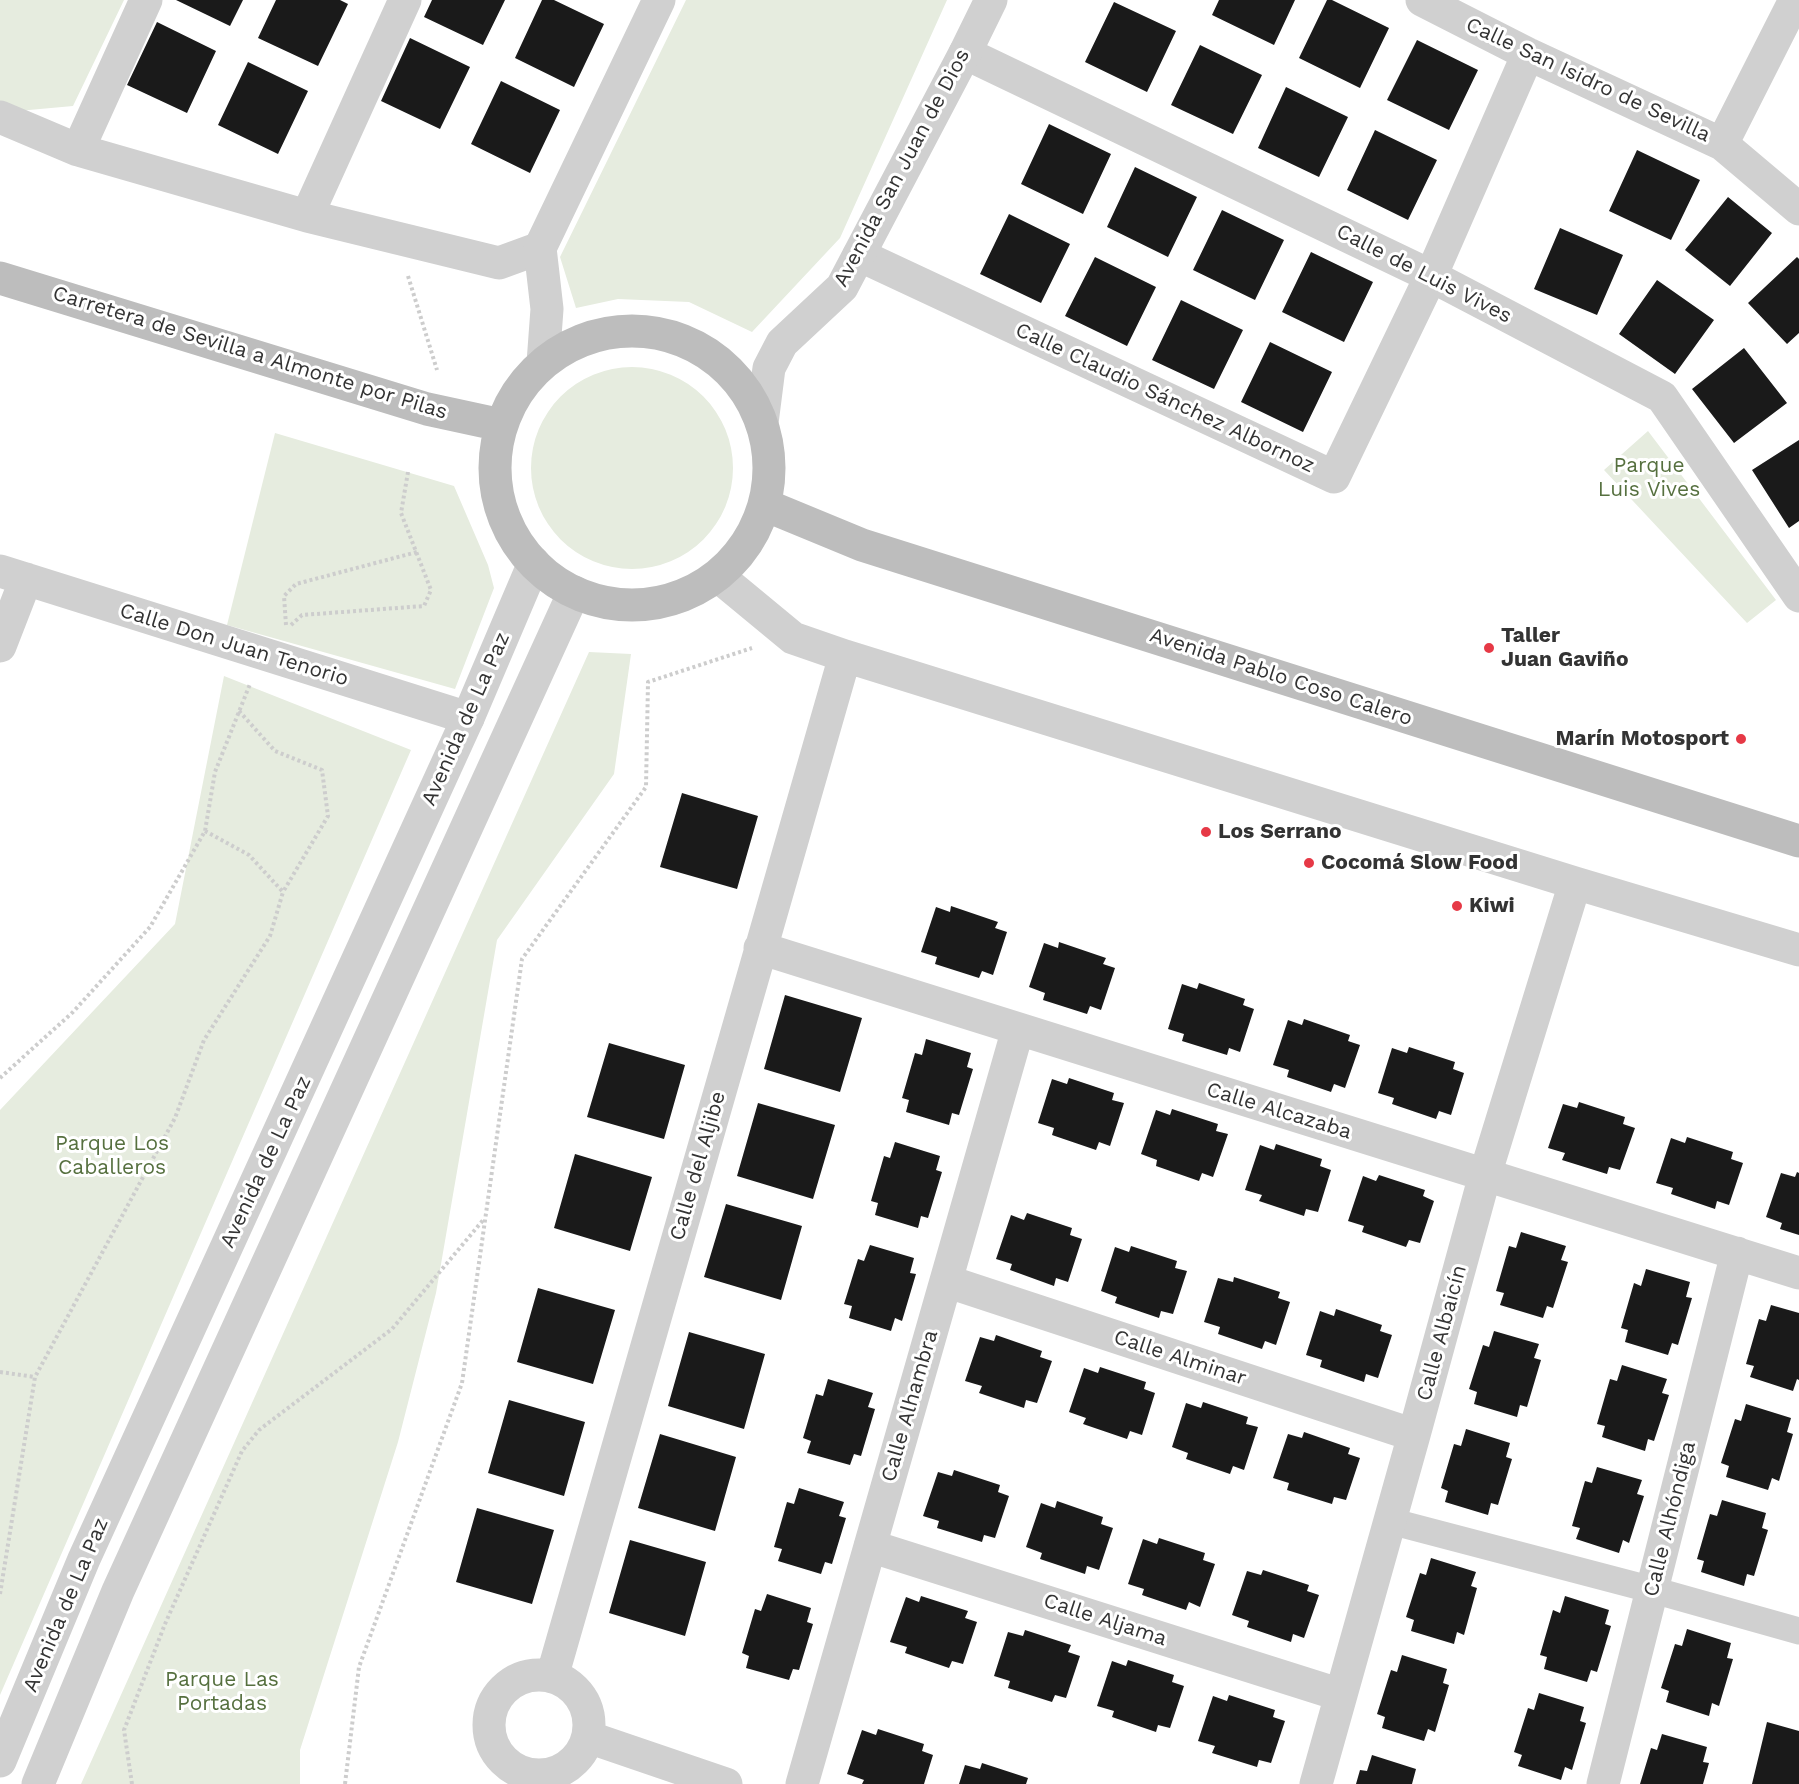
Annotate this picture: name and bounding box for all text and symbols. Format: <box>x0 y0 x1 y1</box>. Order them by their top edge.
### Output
street label: Calle San Isidro de Sevilla <box>1462 12 1714 148</box>
street label: Avenida San Juan de Dios <box>828 45 976 291</box>
street label: Calle de Luis Vives <box>1332 219 1516 329</box>
street label: Carretera de Sevilla a Almonte por Pilas <box>50 281 450 425</box>
street label: Calle Claudio Sánchez Albornoz <box>1011 317 1319 479</box>
park label: Parque Luis Vives <box>1598 453 1700 503</box>
street label: Calle Don Juan Tenorio <box>117 598 351 692</box>
street label: Avenida Pablo Coso Calero <box>1147 623 1415 731</box>
place label: Taller Juan Gaviño <box>1501 623 1628 673</box>
street label: Avenida de La Paz <box>416 628 516 810</box>
marker: Taller Juan Gaviño <box>1482 641 1496 655</box>
place label: Marín Motosport <box>1555 726 1729 752</box>
marker: Marín Motosport <box>1734 732 1748 746</box>
place label: Los Serrano <box>1218 819 1342 845</box>
marker: Los Serrano <box>1199 825 1213 839</box>
place label: Cocomá Slow Food <box>1321 850 1518 876</box>
marker: Cocomá Slow Food <box>1302 856 1316 870</box>
place label: Kiwi <box>1469 893 1515 919</box>
marker: Kiwi <box>1450 899 1464 913</box>
street label: Avenida de La Paz <box>215 1072 317 1252</box>
street label: Calle Alcazaba <box>1203 1077 1355 1145</box>
street label: Calle del Aljibe <box>665 1088 731 1244</box>
park label: Parque Los Caballeros <box>55 1131 169 1181</box>
street label: Calle Albaicín <box>1412 1262 1472 1404</box>
street label: Calle Alminar <box>1111 1325 1249 1391</box>
street label: Calle Alhambra <box>876 1327 944 1485</box>
street label: Calle Alhóndiga <box>1639 1439 1701 1599</box>
street label: Avenida de La Paz <box>18 1514 114 1696</box>
street label: Calle Aljama <box>1040 1588 1170 1652</box>
park label: Parque Las Portadas <box>165 1667 279 1717</box>

